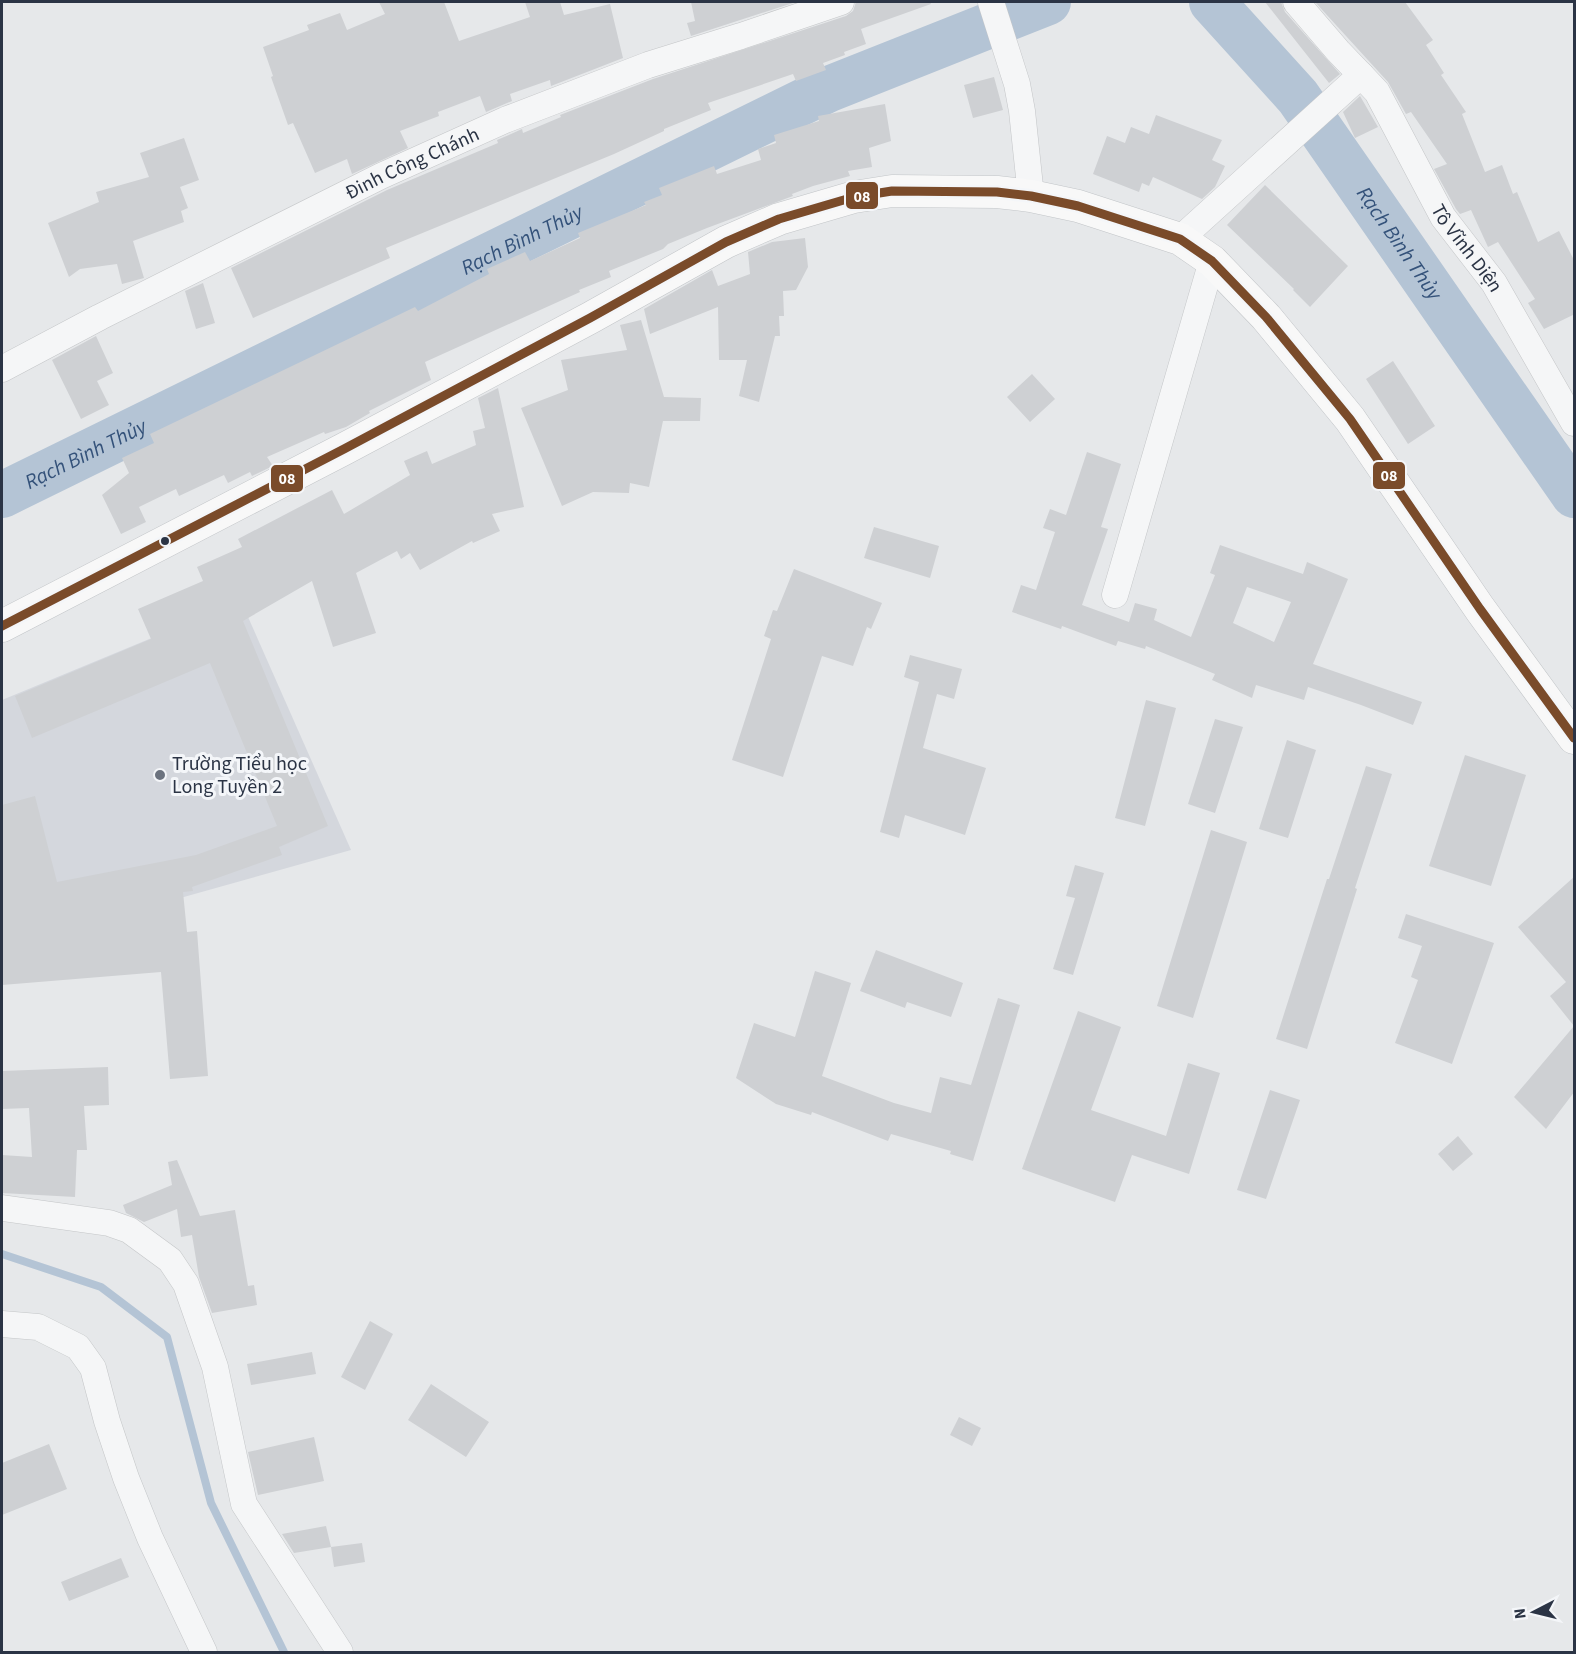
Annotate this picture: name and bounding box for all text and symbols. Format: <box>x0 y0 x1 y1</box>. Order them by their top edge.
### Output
street label: Đinh Công Chánh <box>340 120 484 207</box>
water label: Rạch Bình Thủy <box>1349 180 1450 307</box>
line badge: 08 <box>845 181 879 210</box>
text: 08 <box>854 186 870 208</box>
water label: Rạch Bình Thủy <box>456 197 589 282</box>
street label: Tô Vĩnh Diện <box>1424 199 1509 298</box>
water label: Rạch Bình Thủy <box>19 411 153 497</box>
line badge: 08 <box>1372 461 1406 490</box>
line badge: 08 <box>270 464 304 493</box>
text: 08 <box>1381 465 1397 487</box>
text: 08 <box>279 468 295 490</box>
unlabelled marker <box>159 535 171 547</box>
place label: Trường Tiểu học Long Tuyền 2 <box>172 750 307 801</box>
marker: Trường Tiểu học Long Tuyền 2 <box>153 768 167 782</box>
north arrow <box>1504 1582 1564 1642</box>
text: N <box>1509 1607 1532 1620</box>

